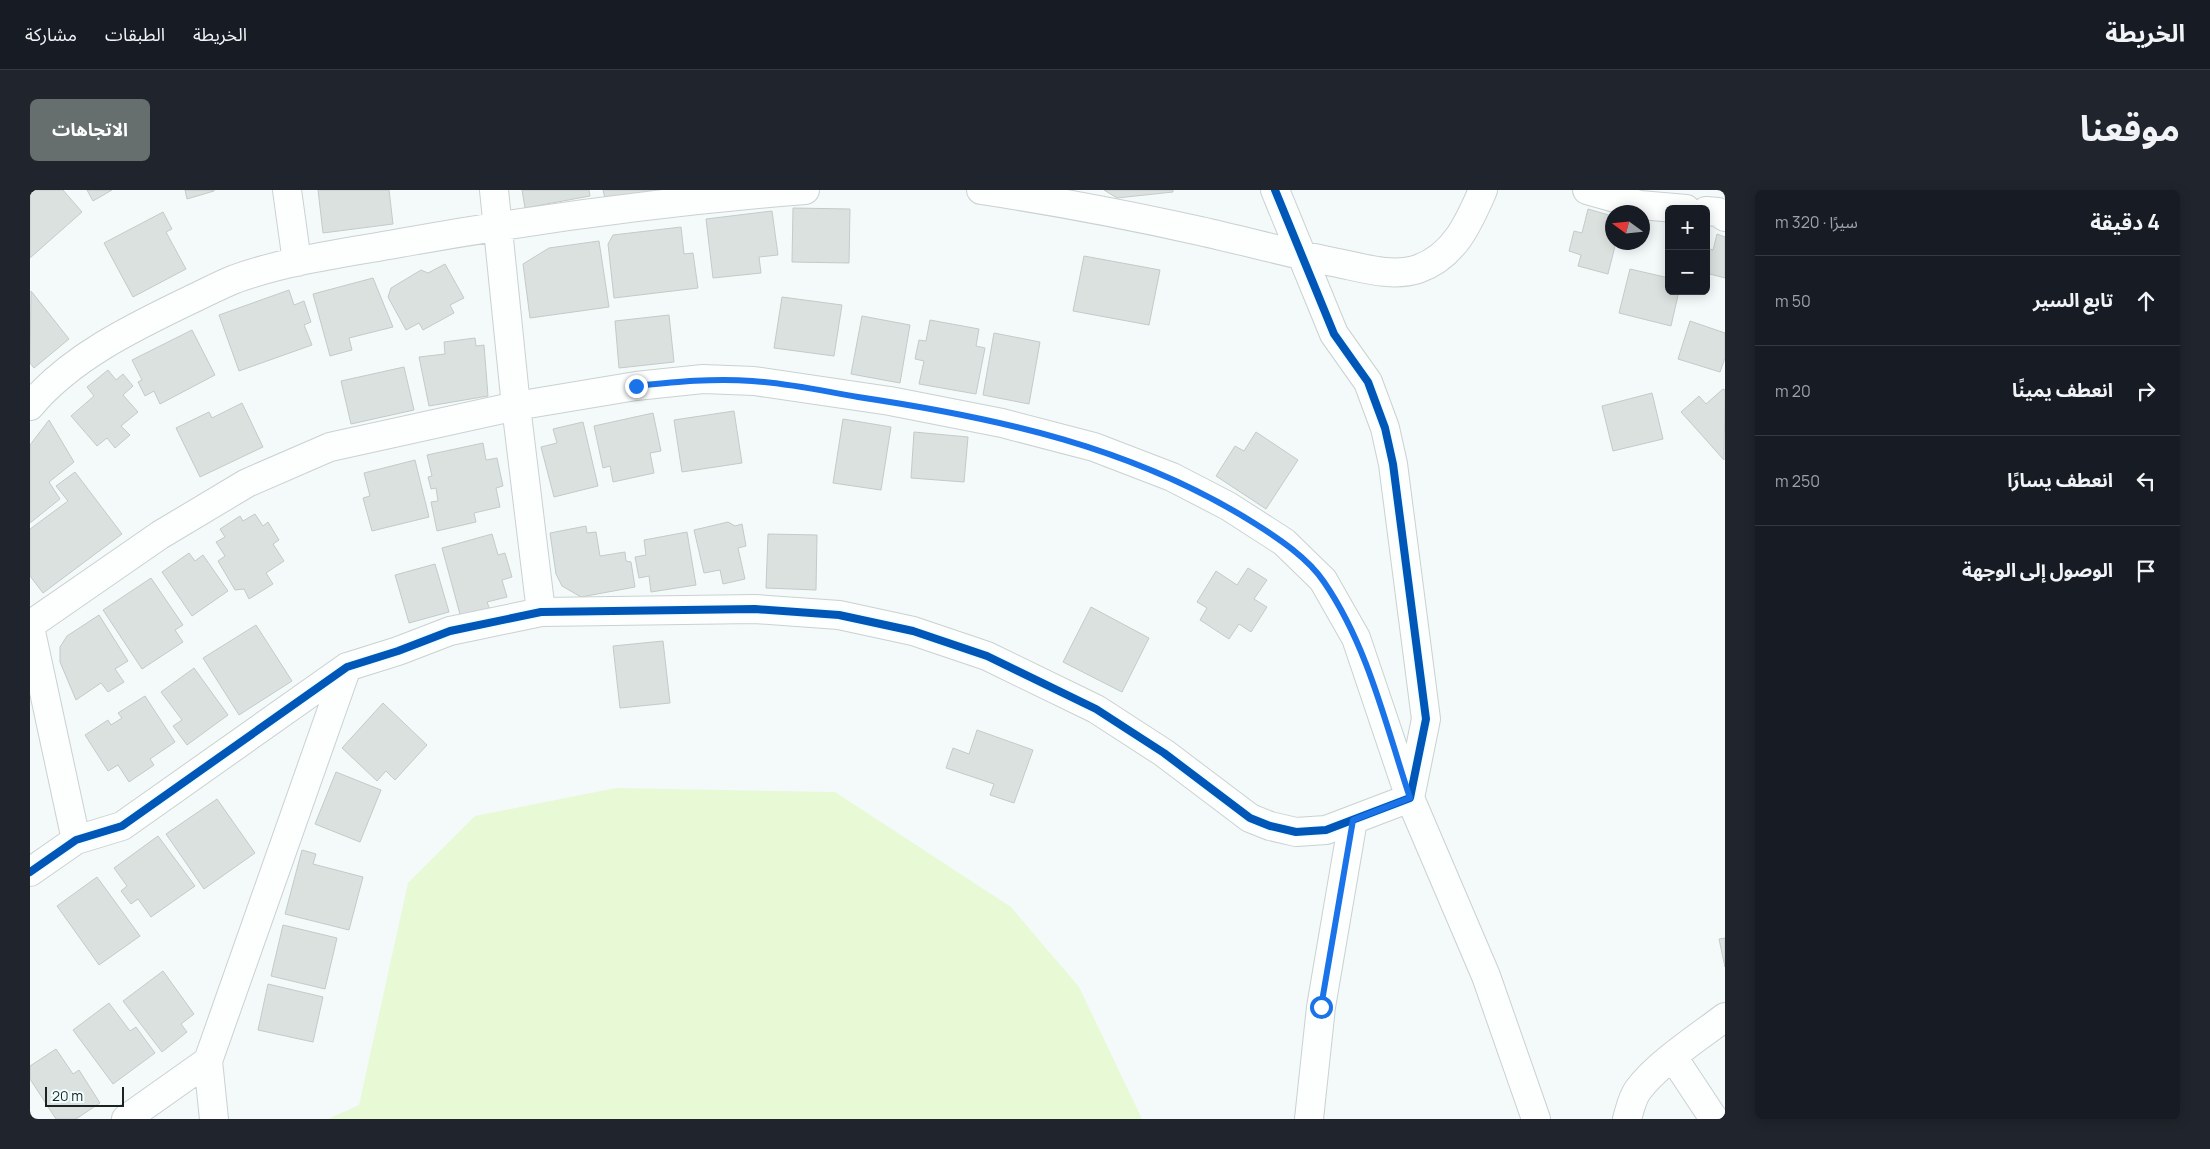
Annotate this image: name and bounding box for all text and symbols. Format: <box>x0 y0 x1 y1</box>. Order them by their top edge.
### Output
text: الخريطة <box>2105 16 2185 49</box>
text: مشاركة <box>25 22 77 46</box>
text: الطبقات <box>105 22 165 46</box>
text: الخريطة <box>193 22 247 46</box>
button: الاتجاهات <box>30 99 150 161</box>
text: موقعنا <box>2080 104 2180 152</box>
north arrow <box>1605 205 1650 250</box>
map controls <box>1665 205 1710 295</box>
button: + <box>1665 205 1710 250</box>
text: 4 دقيقة <box>2090 208 2160 236</box>
text: سيرًا · 320 m <box>1775 211 1858 233</box>
button: − <box>1665 250 1710 295</box>
text: تابع السير <box>2033 287 2113 313</box>
icon: ahead <box>2132 287 2160 315</box>
text: 50 m <box>1775 290 1811 312</box>
route end <box>625 375 648 398</box>
text: انعطف يمينًا <box>2012 377 2113 403</box>
icon: right <box>2132 377 2160 405</box>
text: 20 m <box>1775 380 1811 402</box>
text: انعطف يسارًا <box>2007 467 2113 493</box>
icon: left <box>2132 467 2160 495</box>
text: 250 m <box>1775 470 1820 492</box>
text: الوصول إلى الوجهة <box>1962 557 2113 583</box>
icon: arrive <box>2132 557 2160 585</box>
route start <box>1310 996 1333 1019</box>
scale bar <box>45 1084 124 1107</box>
text: 20 m <box>52 1086 83 1105</box>

